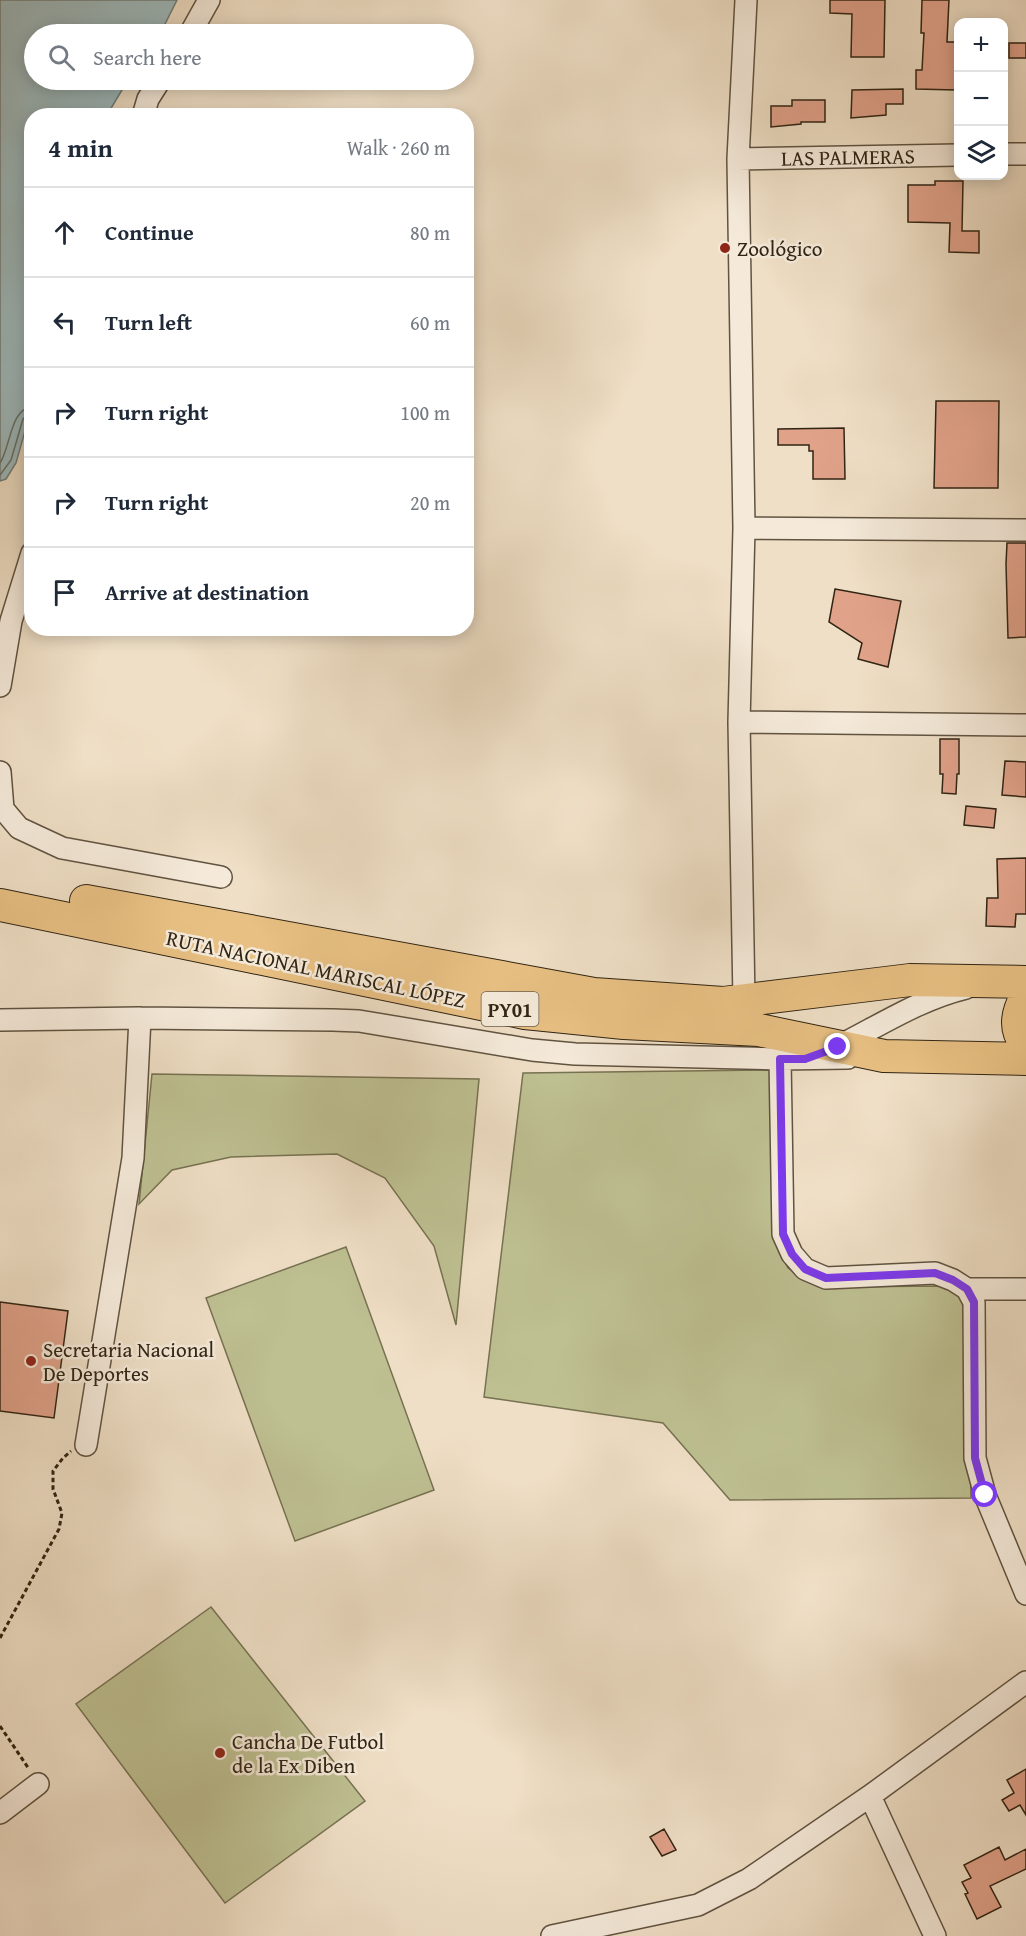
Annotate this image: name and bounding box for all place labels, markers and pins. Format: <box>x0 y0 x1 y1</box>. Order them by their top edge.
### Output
place label: Zoológico <box>737 233 823 264</box>
marker: Zoológico <box>718 241 732 255</box>
place label: Secretaria Nacional De Deportes <box>43 1334 214 1389</box>
marker: Secretaria Nacional De Deportes <box>24 1354 38 1368</box>
place label: Cancha De Futbol de la Ex Diben <box>232 1726 384 1781</box>
marker: Cancha De Futbol de la Ex Diben <box>213 1746 227 1760</box>

